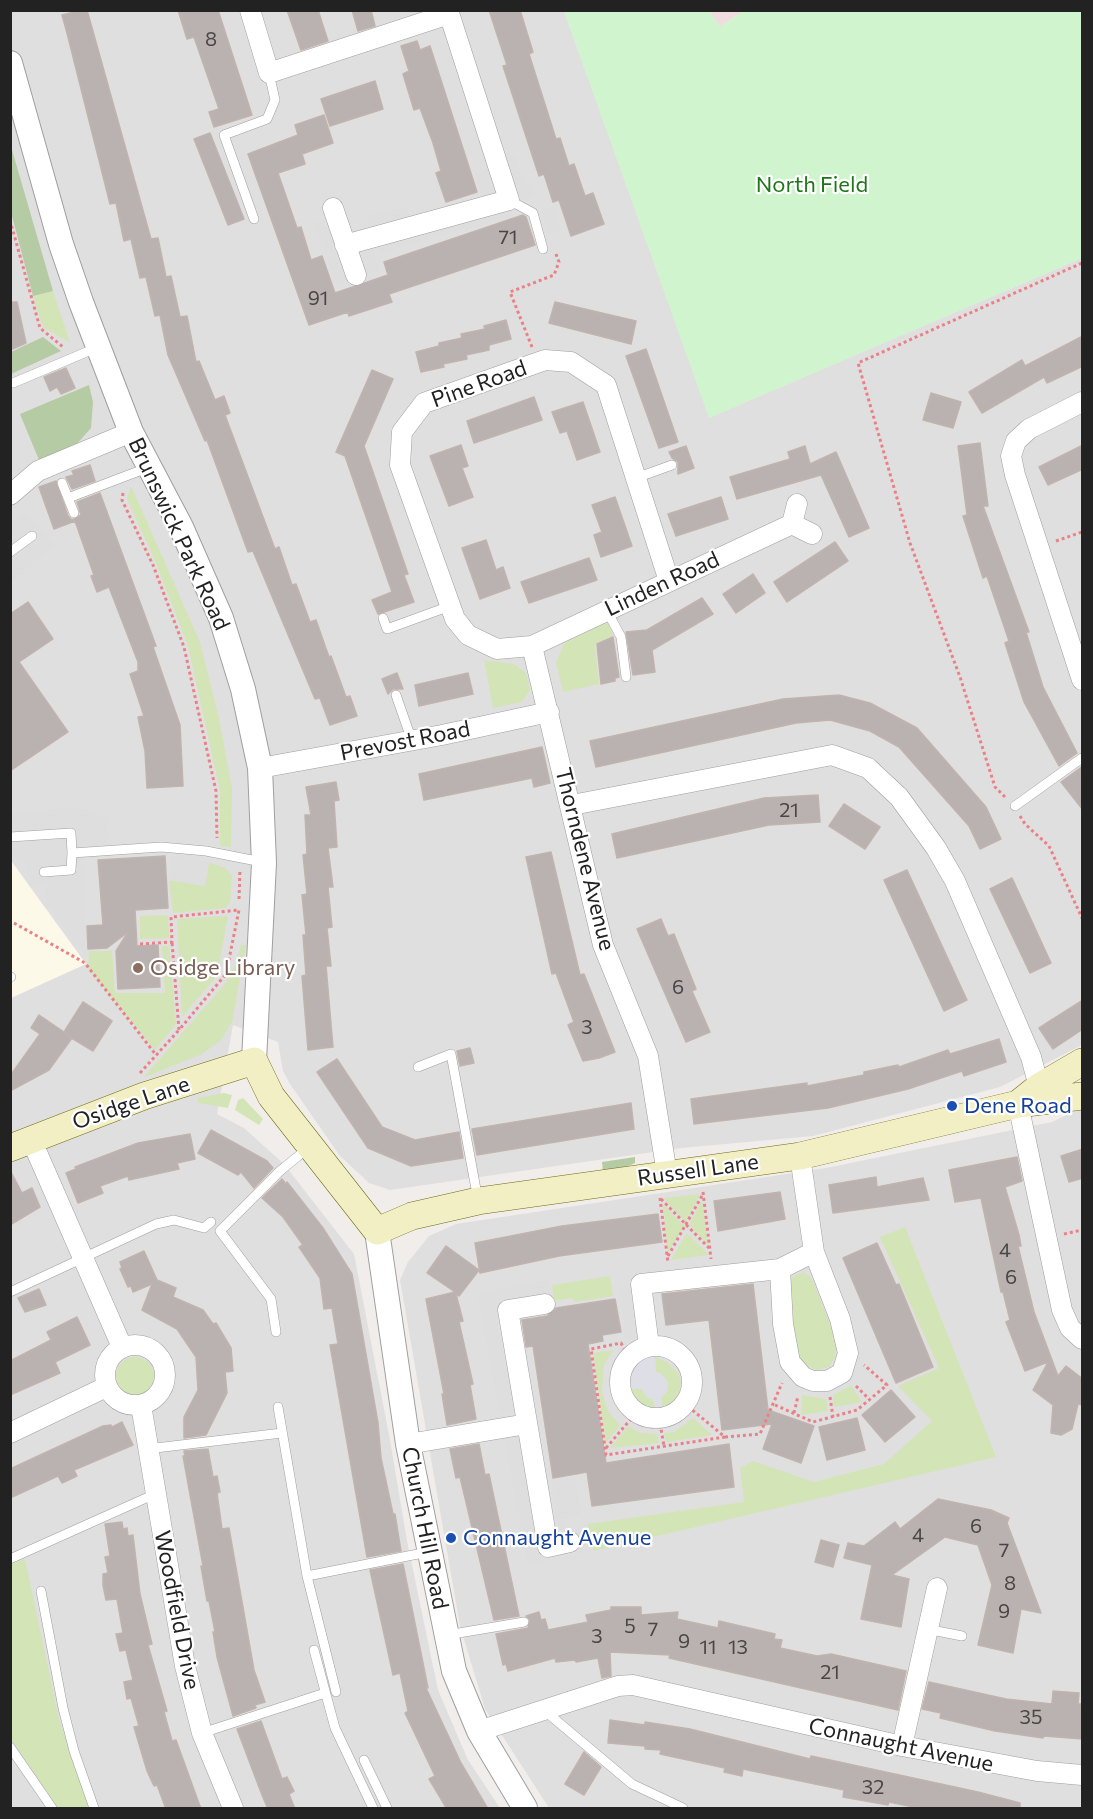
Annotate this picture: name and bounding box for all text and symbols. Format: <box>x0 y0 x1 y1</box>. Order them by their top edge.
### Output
house number: 8 <box>205 27 217 51</box>
park label: North Field <box>756 172 868 198</box>
house number: 71 <box>498 225 518 249</box>
house number: 91 <box>308 286 328 310</box>
street label: Pine Road <box>428 355 530 413</box>
street label: Brunswick Park Road <box>123 433 235 635</box>
street label: Linden Road <box>601 546 723 622</box>
street label: Prevost Road <box>338 715 472 767</box>
street label: Thorndene Avenue <box>550 765 620 953</box>
house number: 21 <box>779 798 799 822</box>
place label: Osidge Library <box>150 955 295 981</box>
marker: Osidge Library <box>131 961 145 975</box>
house number: 6 <box>672 975 684 999</box>
house number: 3 <box>581 1015 593 1039</box>
street label: Osidge Lane <box>69 1071 193 1135</box>
place label: Dene Road <box>964 1093 1072 1119</box>
marker: Dene Road <box>945 1099 959 1113</box>
street label: Russell Lane <box>636 1148 760 1192</box>
house number: 4 <box>999 1238 1011 1262</box>
house number: 6 <box>1005 1265 1017 1289</box>
street label: Church Hill Road <box>396 1445 454 1611</box>
house number: 6 <box>970 1514 982 1538</box>
house number: 4 <box>912 1523 924 1547</box>
place label: Connaught Avenue <box>463 1525 651 1551</box>
street label: Woodfield Drive <box>149 1528 205 1692</box>
marker: Connaught Avenue <box>444 1531 458 1545</box>
house number: 7 <box>999 1538 1009 1562</box>
house number: 8 <box>1004 1571 1016 1595</box>
house number: 9 <box>998 1599 1010 1623</box>
house number: 5 <box>624 1614 636 1638</box>
house number: 7 <box>648 1617 658 1641</box>
house number: 3 <box>591 1624 603 1648</box>
house number: 9 <box>678 1629 690 1653</box>
house number: 11 <box>699 1635 717 1659</box>
house number: 13 <box>728 1635 748 1659</box>
house number: 21 <box>820 1660 840 1684</box>
house number: 35 <box>1020 1705 1042 1729</box>
street label: Connaught Avenue <box>806 1713 996 1777</box>
house number: 32 <box>862 1775 884 1799</box>

